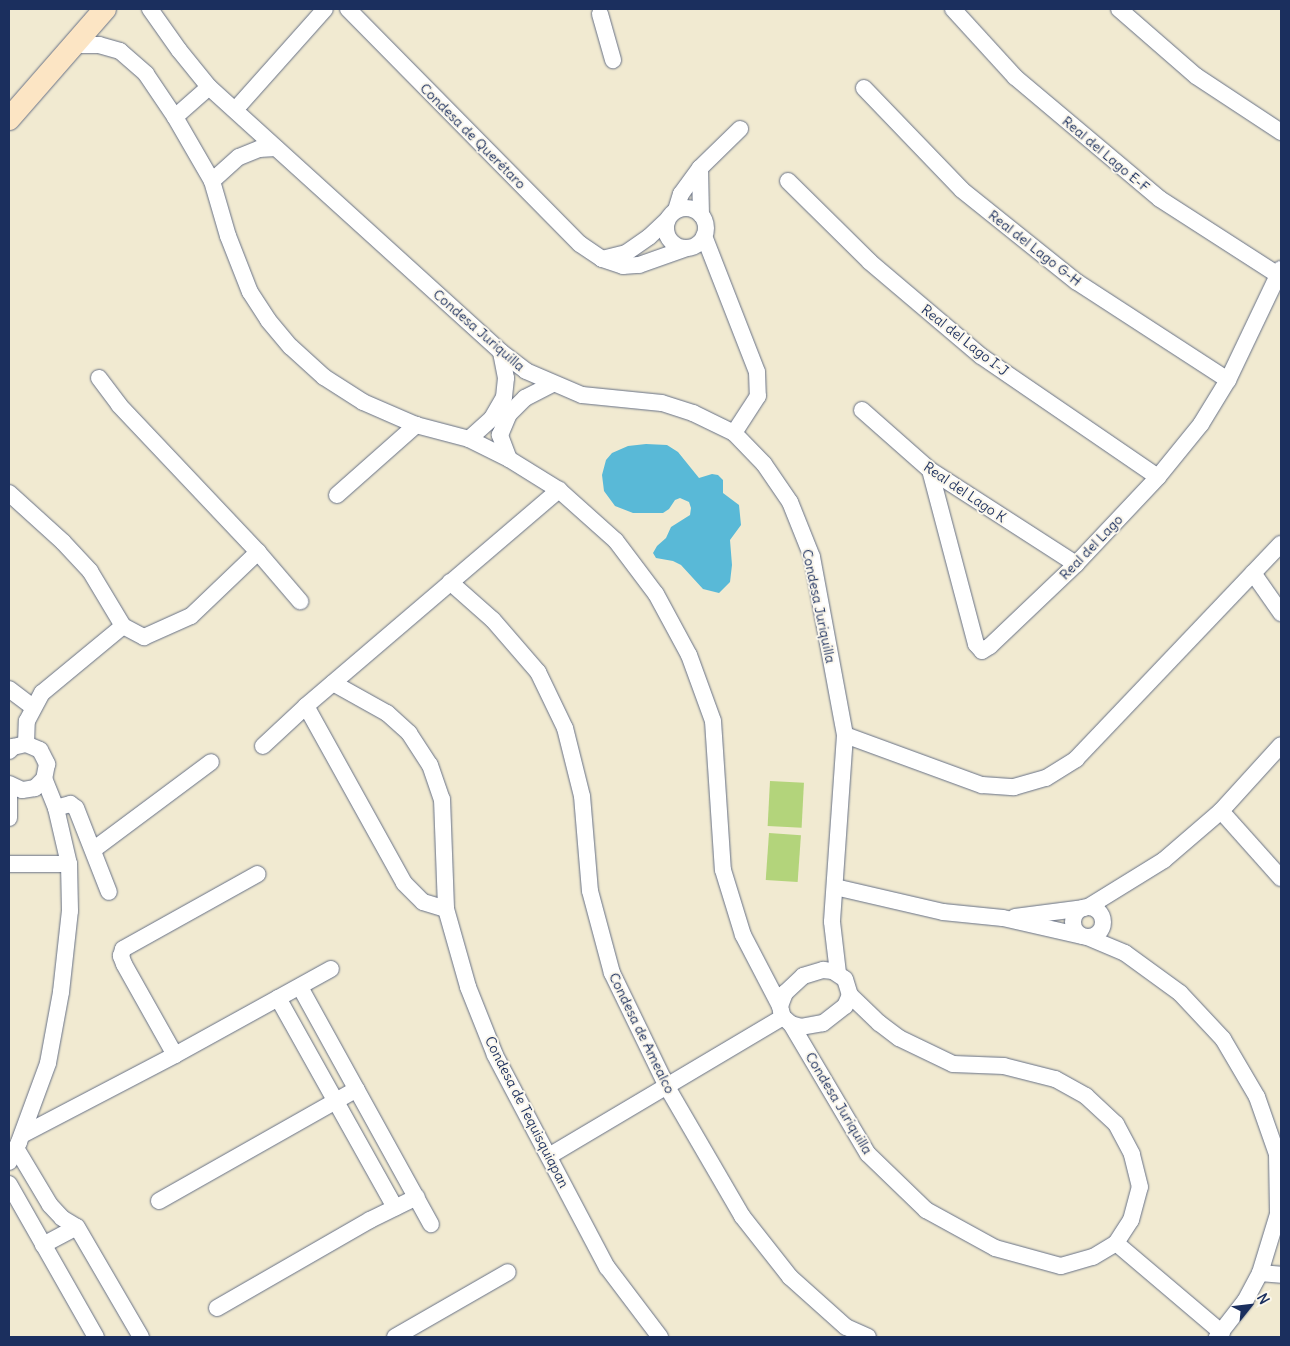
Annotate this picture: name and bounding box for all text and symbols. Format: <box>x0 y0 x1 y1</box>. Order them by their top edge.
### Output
street label: Condesa de Querétaro <box>417 80 529 192</box>
street label: Real del Lago E-F <box>1059 113 1153 195</box>
street label: Real del Lago G-H <box>985 206 1085 290</box>
street label: Condesa Juriquilla <box>430 286 528 374</box>
street label: Real del Lago I-J <box>918 301 1012 379</box>
street label: Real del Lago K <box>921 458 1009 526</box>
street label: Real del Lago <box>1056 511 1126 583</box>
street label: Condesa Juriquilla <box>799 548 839 664</box>
street label: Condesa de Amealco <box>605 970 679 1096</box>
street label: Condesa de Tequisquiapan <box>481 1033 573 1191</box>
street label: Condesa Juriquilla <box>802 1049 876 1157</box>
north arrow <box>1225 1281 1275 1331</box>
text: N <box>1253 1290 1273 1307</box>

